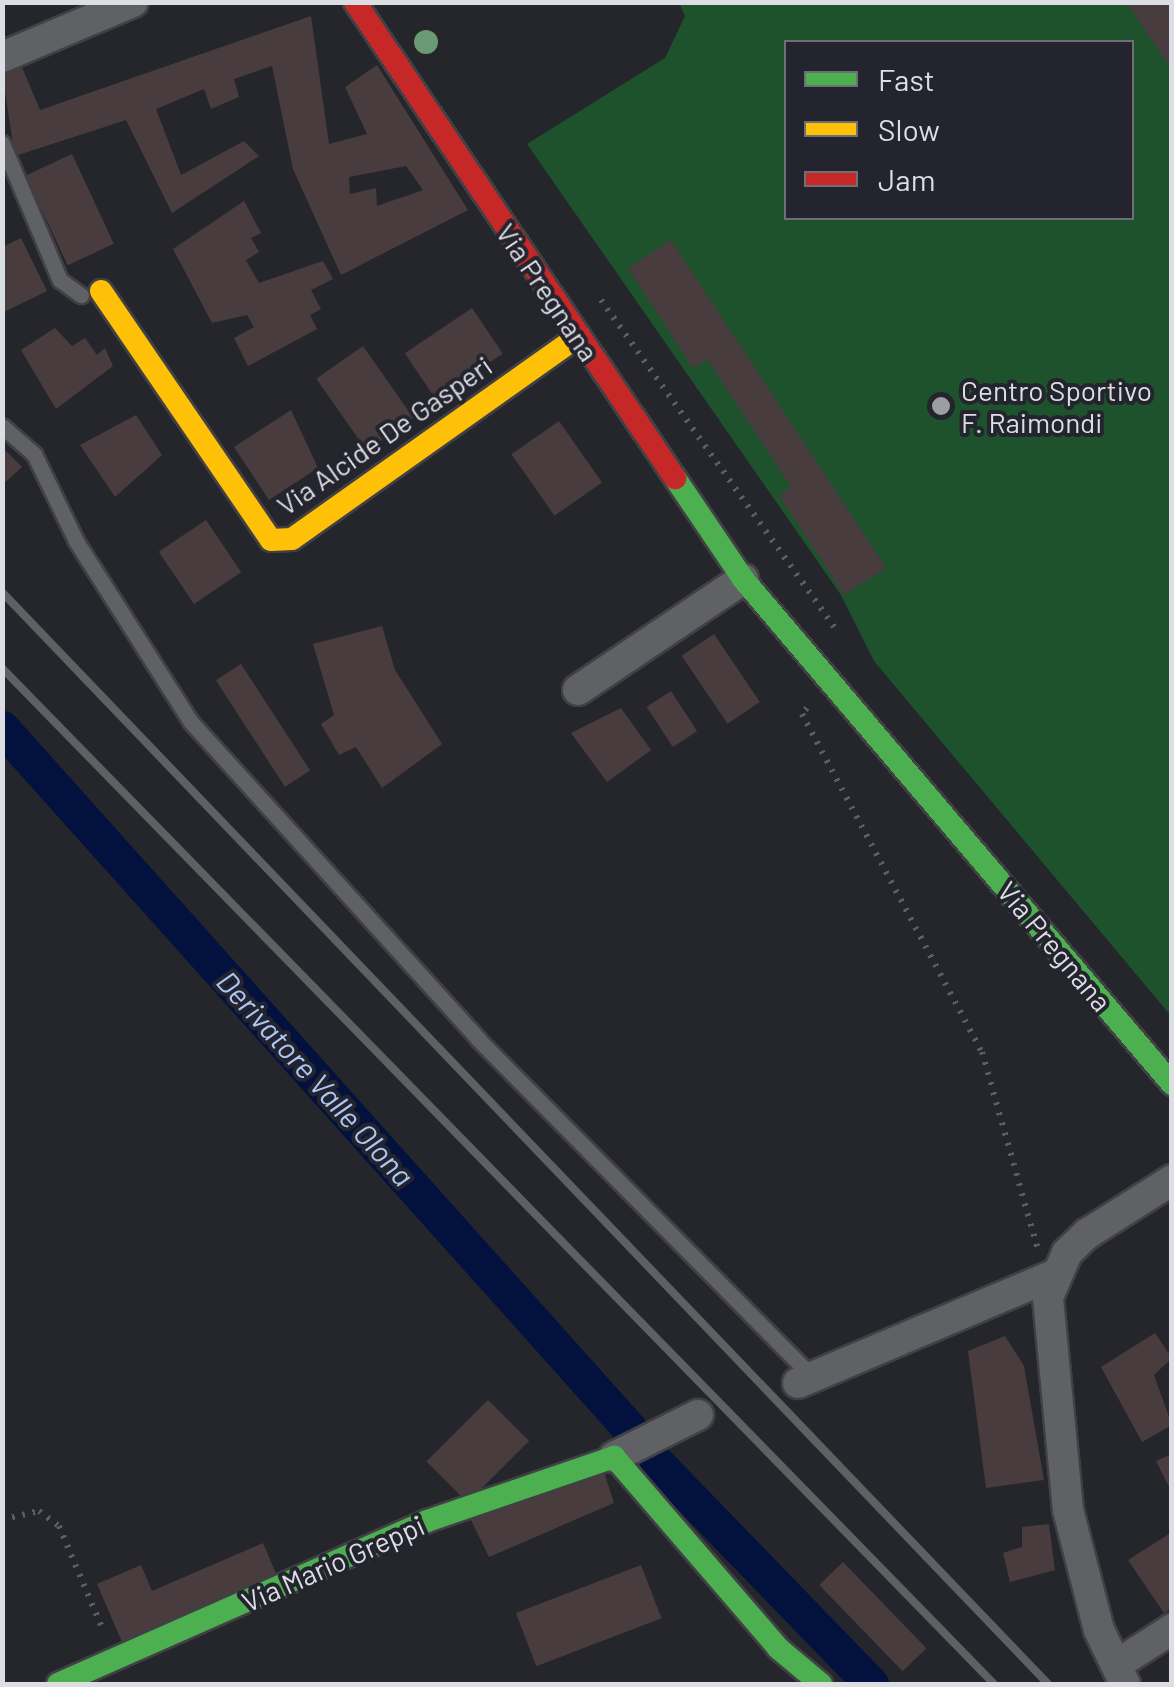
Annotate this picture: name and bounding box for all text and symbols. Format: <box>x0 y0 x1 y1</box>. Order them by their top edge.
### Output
legend <box>784 40 1134 220</box>
text: Fast <box>878 61 935 97</box>
text: Slow <box>878 111 940 147</box>
text: Jam <box>878 161 935 197</box>
street label: Via Pregnana <box>490 217 606 367</box>
street label: Via Alcide De Gasperi <box>270 348 498 522</box>
place label: Centro Sportivo F. Raimondi <box>961 373 1152 439</box>
marker: Centro Sportivo F. Raimondi <box>930 395 952 417</box>
street label: Via Pregnana <box>991 874 1119 1018</box>
water label: Derivatore Valle Olona <box>210 963 422 1193</box>
street label: Via Mario Greppi <box>237 1508 429 1618</box>

